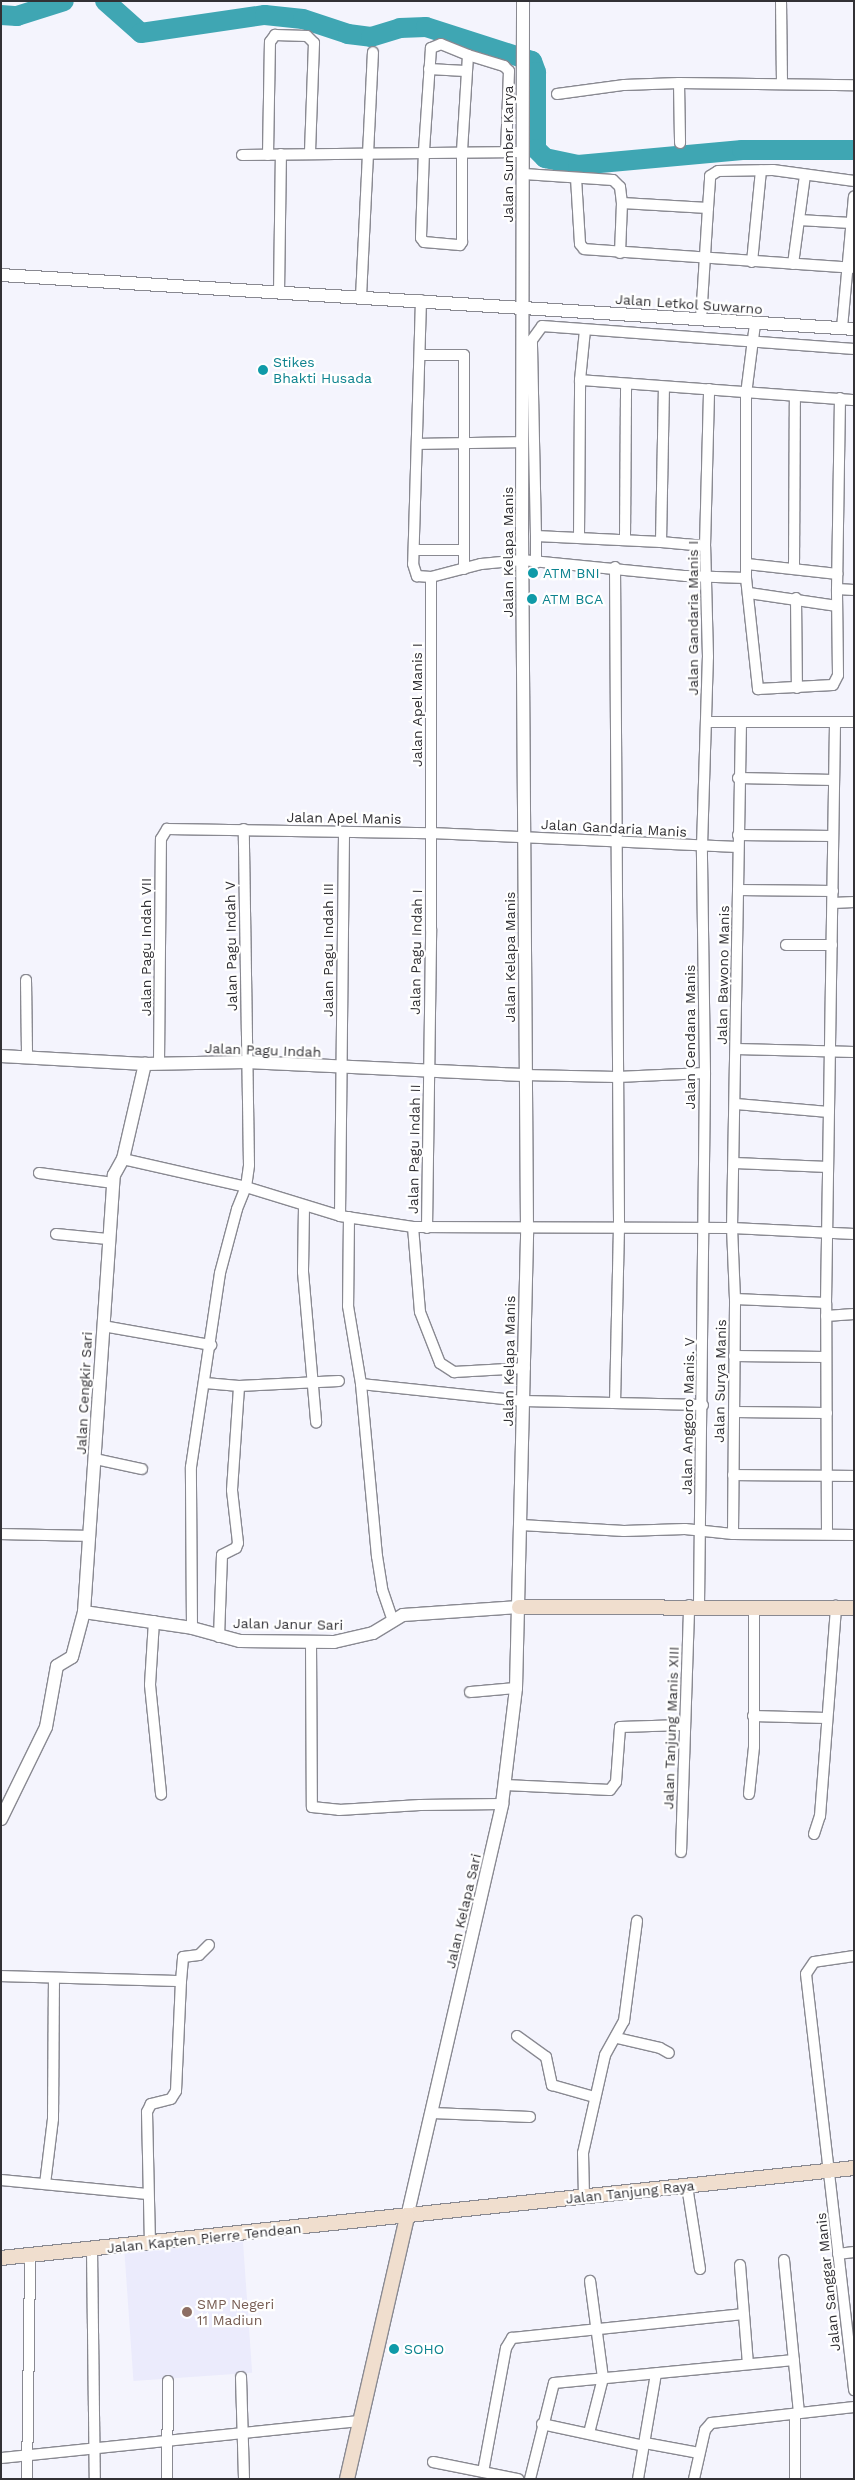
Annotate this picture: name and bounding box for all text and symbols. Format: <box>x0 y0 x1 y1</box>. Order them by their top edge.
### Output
street label: Jalan Sumber Karya <box>500 85 516 223</box>
street label: Jalan Letkol Suwarno <box>615 290 763 318</box>
place label: Stikes Bhakti Husada <box>273 354 372 387</box>
marker: Stikes Bhakti Husada <box>257 364 269 376</box>
street label: Jalan Kelapa Manis <box>500 486 516 618</box>
street label: Jalan Gandaria Manis I <box>685 540 701 696</box>
place label: ATM BNI <box>543 565 600 581</box>
marker: ATM BNI <box>527 567 539 579</box>
place label: ATM BCA <box>542 591 603 607</box>
marker: ATM BCA <box>526 593 538 605</box>
street label: Jalan Apel Manis I <box>409 643 425 767</box>
street label: Jalan Apel Manis <box>286 809 402 827</box>
street label: Jalan Gandaria Manis <box>540 816 688 840</box>
street label: Jalan Pagu Indah VII <box>138 878 154 1016</box>
street label: Jalan Pagu Indah V <box>221 881 241 1011</box>
street label: Jalan Pagu Indah III <box>320 883 336 1017</box>
street label: Jalan Pagu Indah I <box>407 889 425 1015</box>
street label: Jalan Kelapa Manis <box>502 891 518 1023</box>
street label: Jalan Bawono Manis <box>713 905 733 1045</box>
street label: Jalan Cendana Manis <box>682 964 698 1110</box>
street label: Jalan Pagu Indah <box>204 1040 322 1060</box>
street label: Jalan Pagu Indah II <box>404 1084 424 1214</box>
street label: Jalan Kelapa Manis <box>499 1295 519 1427</box>
street label: Jalan Surya Manis <box>711 1319 729 1443</box>
street label: Jalan Cengkir Sari <box>72 1331 96 1455</box>
street label: Jalan Anggoro Manis. V <box>678 1337 698 1495</box>
street label: Jalan Janur Sari <box>232 1615 344 1633</box>
street label: Jalan Tanjung Manis XIII <box>660 1646 682 1810</box>
street label: Jalan Kelapa Sari <box>442 1852 484 1970</box>
street label: Jalan Tanjung Raya <box>565 2177 695 2207</box>
street label: Jalan Sanggar Manis <box>812 2212 844 2352</box>
street label: Jalan Kapten Pierre Tendean <box>106 2219 302 2257</box>
place label: SMP Negeri 11 Madiun <box>197 2296 274 2328</box>
marker: SMP Negeri 11 Madiun <box>181 2306 193 2318</box>
place label: SOHO <box>404 2341 444 2357</box>
marker: SOHO <box>388 2343 400 2355</box>

